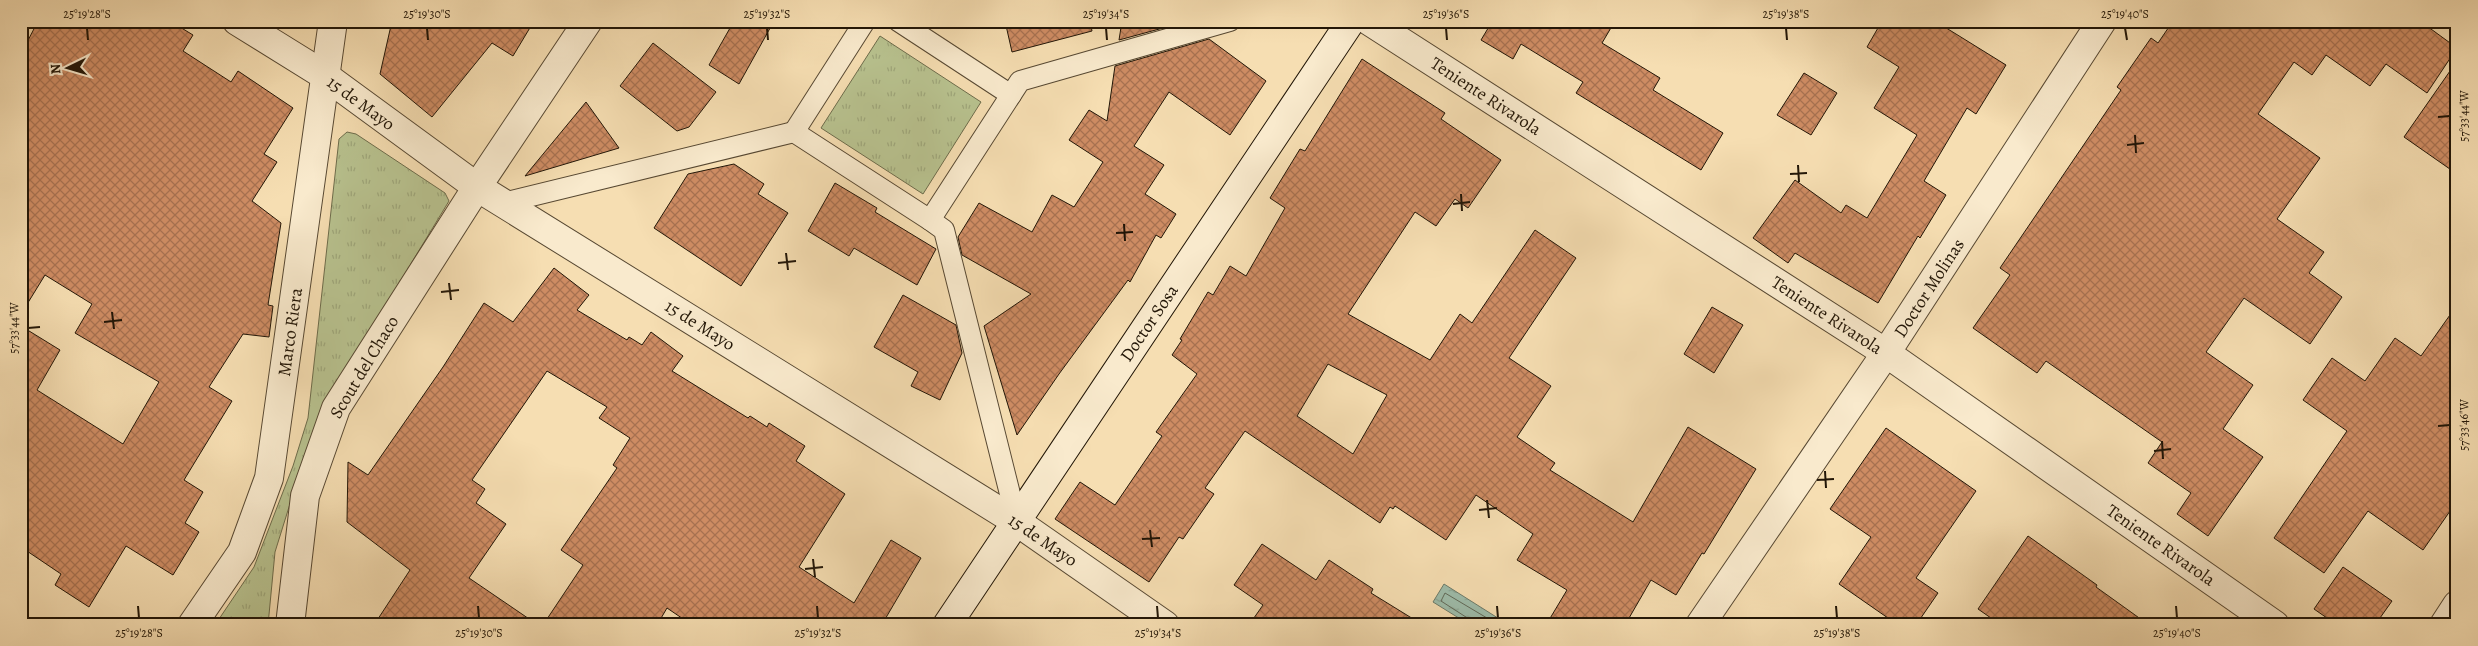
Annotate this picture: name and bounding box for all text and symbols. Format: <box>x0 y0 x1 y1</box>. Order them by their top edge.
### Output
text: 25°19'28"S <box>63 6 111 22</box>
text: 25°19'30"S <box>403 6 451 22</box>
text: 25°19'32"S <box>744 6 790 22</box>
text: 25°19'34"S <box>1083 6 1129 22</box>
text: 25°19'36"S <box>1423 6 1469 22</box>
text: 25°19'38"S <box>1763 6 1809 22</box>
text: 25°19'40"S <box>2101 6 2149 22</box>
north arrow <box>42 42 92 92</box>
street label: Teniente Rivarola <box>1426 51 1547 141</box>
text: N <box>46 63 65 75</box>
street label: 15 de Mayo <box>322 70 400 136</box>
text: 57°33'44"W <box>2456 89 2472 142</box>
street label: Doctor Molinas <box>1888 234 1970 342</box>
street label: Teniente Rivarola <box>1767 270 1888 360</box>
street label: Doctor Sosa <box>1114 279 1184 366</box>
street label: Marco Riera <box>272 286 308 378</box>
street label: 15 de Mayo <box>660 294 740 356</box>
text: 57°33'44"W <box>6 301 22 354</box>
street label: Scout del Chaco <box>324 311 404 423</box>
text: 57°33'46"W <box>2456 398 2472 451</box>
street label: Teniente Rivarola <box>2102 499 2221 592</box>
street label: 15 de Mayo <box>1004 508 1082 572</box>
text: 25°19'28"S <box>115 625 163 641</box>
text: 25°19'30"S <box>455 625 503 641</box>
text: 25°19'32"S <box>795 625 841 641</box>
text: 25°19'34"S <box>1135 625 1181 641</box>
text: 25°19'36"S <box>1475 625 1521 641</box>
text: 25°19'38"S <box>1814 625 1860 641</box>
text: 25°19'40"S <box>2153 625 2201 641</box>

